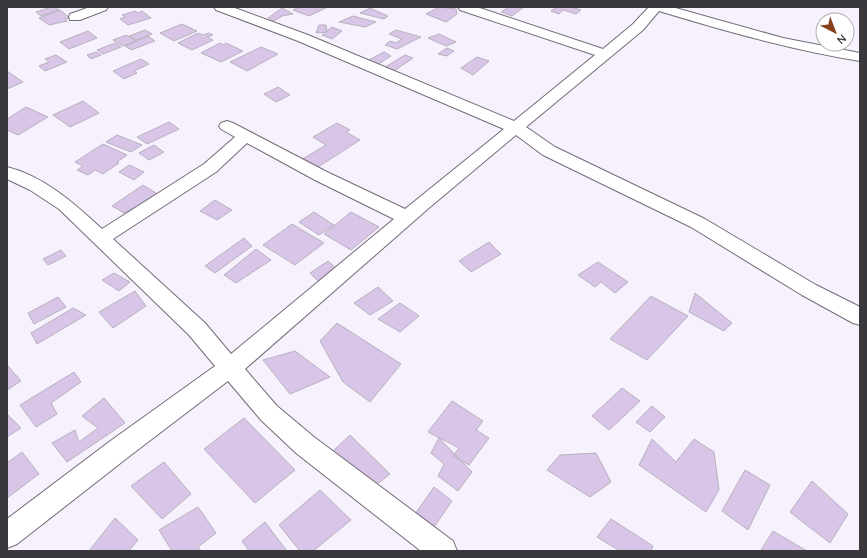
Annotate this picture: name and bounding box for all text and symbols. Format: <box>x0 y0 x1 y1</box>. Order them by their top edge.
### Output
north arrow <box>815 12 855 52</box>
text: N <box>834 32 849 47</box>

